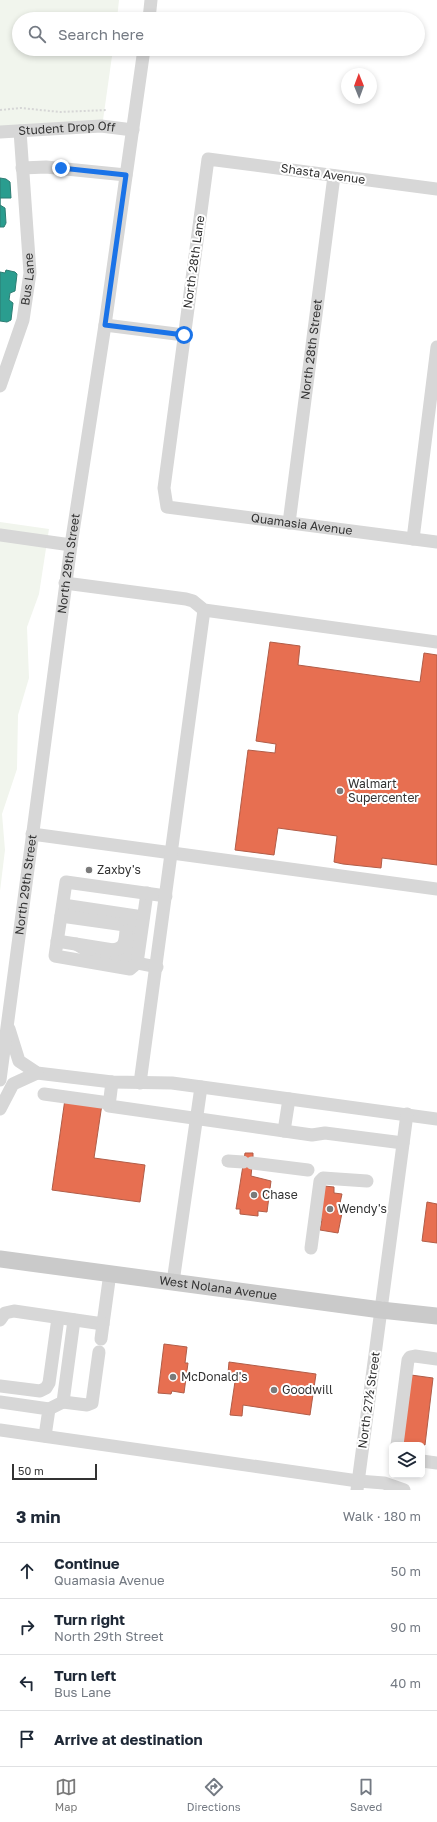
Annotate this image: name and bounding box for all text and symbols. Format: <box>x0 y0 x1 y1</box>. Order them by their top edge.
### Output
search box <box>12 12 425 56</box>
icon: search <box>26 23 48 45</box>
text: Search here <box>58 25 144 43</box>
north arrow <box>341 68 377 104</box>
street label: Student Drop Off <box>18 118 117 138</box>
route end <box>52 159 70 177</box>
street label: Shasta Avenue <box>280 160 366 187</box>
street label: North 28th Lane <box>180 214 207 310</box>
street label: Bus Lane <box>17 253 37 306</box>
street label: North 28th Street <box>297 298 325 401</box>
route start <box>175 326 193 344</box>
street label: Quamasia Avenue <box>250 510 353 538</box>
street label: North 29th Street <box>54 512 83 615</box>
place label: Walmart Supercenter <box>348 776 419 805</box>
marker: Walmart Supercenter <box>335 786 345 796</box>
street label: North 29th Street <box>11 833 40 936</box>
place label: Zaxby's <box>97 862 141 877</box>
marker: Zaxby's <box>84 865 94 875</box>
place label: Chase <box>262 1187 298 1202</box>
marker: Chase <box>249 1190 259 1200</box>
place label: Wendy's <box>338 1201 387 1216</box>
marker: Wendy's <box>325 1204 335 1214</box>
street label: West Nolana Avenue <box>158 1272 278 1303</box>
street label: North 27½ Street <box>354 1350 383 1449</box>
place label: McDonald's <box>181 1369 248 1384</box>
marker: McDonald's <box>168 1372 178 1382</box>
place label: Goodwill <box>282 1382 333 1397</box>
marker: Goodwill <box>269 1385 279 1395</box>
map controls <box>389 1442 425 1478</box>
button: layers <box>389 1442 425 1478</box>
scale bar <box>12 1462 97 1481</box>
text: 50 m <box>18 1464 44 1477</box>
text: 3 min <box>16 1506 60 1527</box>
text: Walk · 180 m <box>343 1508 421 1524</box>
text: Continue <box>54 1554 120 1572</box>
icon: ahead <box>16 1560 38 1582</box>
text: 50 m <box>391 1563 421 1579</box>
text: Quamasia Avenue <box>54 1572 165 1588</box>
text: Turn right <box>54 1610 125 1628</box>
icon: right <box>16 1616 38 1638</box>
text: 90 m <box>390 1619 421 1635</box>
text: North 29th Street <box>54 1628 164 1644</box>
text: Turn left <box>54 1666 116 1684</box>
icon: left <box>16 1672 38 1694</box>
text: 40 m <box>390 1675 421 1691</box>
text: Bus Lane <box>54 1684 111 1700</box>
icon: arrive <box>16 1728 38 1750</box>
text: Arrive at destination <box>54 1730 203 1748</box>
tab: Map <box>55 1776 77 1813</box>
tab: Directions <box>187 1776 241 1813</box>
tab: Saved <box>350 1776 382 1813</box>

